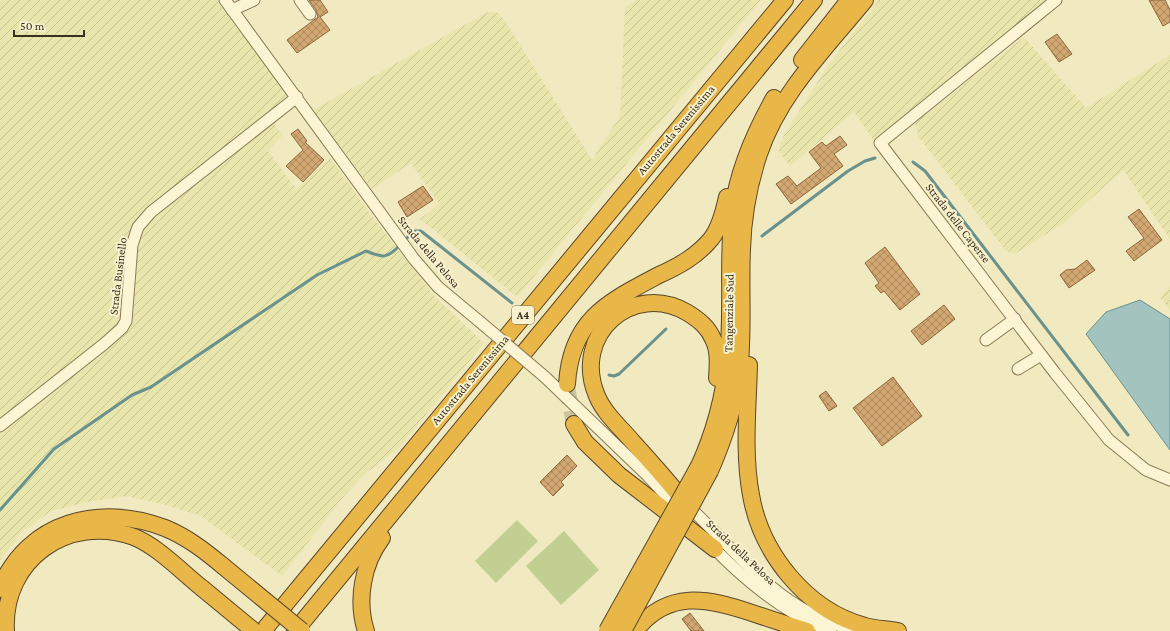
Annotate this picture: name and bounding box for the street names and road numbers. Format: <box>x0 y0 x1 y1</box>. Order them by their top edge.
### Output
street label: Autostrada Serenissima <box>634 82 718 178</box>
street label: Strada delle Caperse <box>923 180 993 266</box>
street label: Strada della Pelosa <box>395 213 463 291</box>
street label: Strada Businello <box>106 236 130 316</box>
street label: Tangenziale Sud <box>721 273 737 352</box>
road number: A4 <box>512 306 534 324</box>
street label: Autostrada Serenissima <box>428 332 512 428</box>
street label: Strada della Pelosa <box>704 516 779 588</box>

